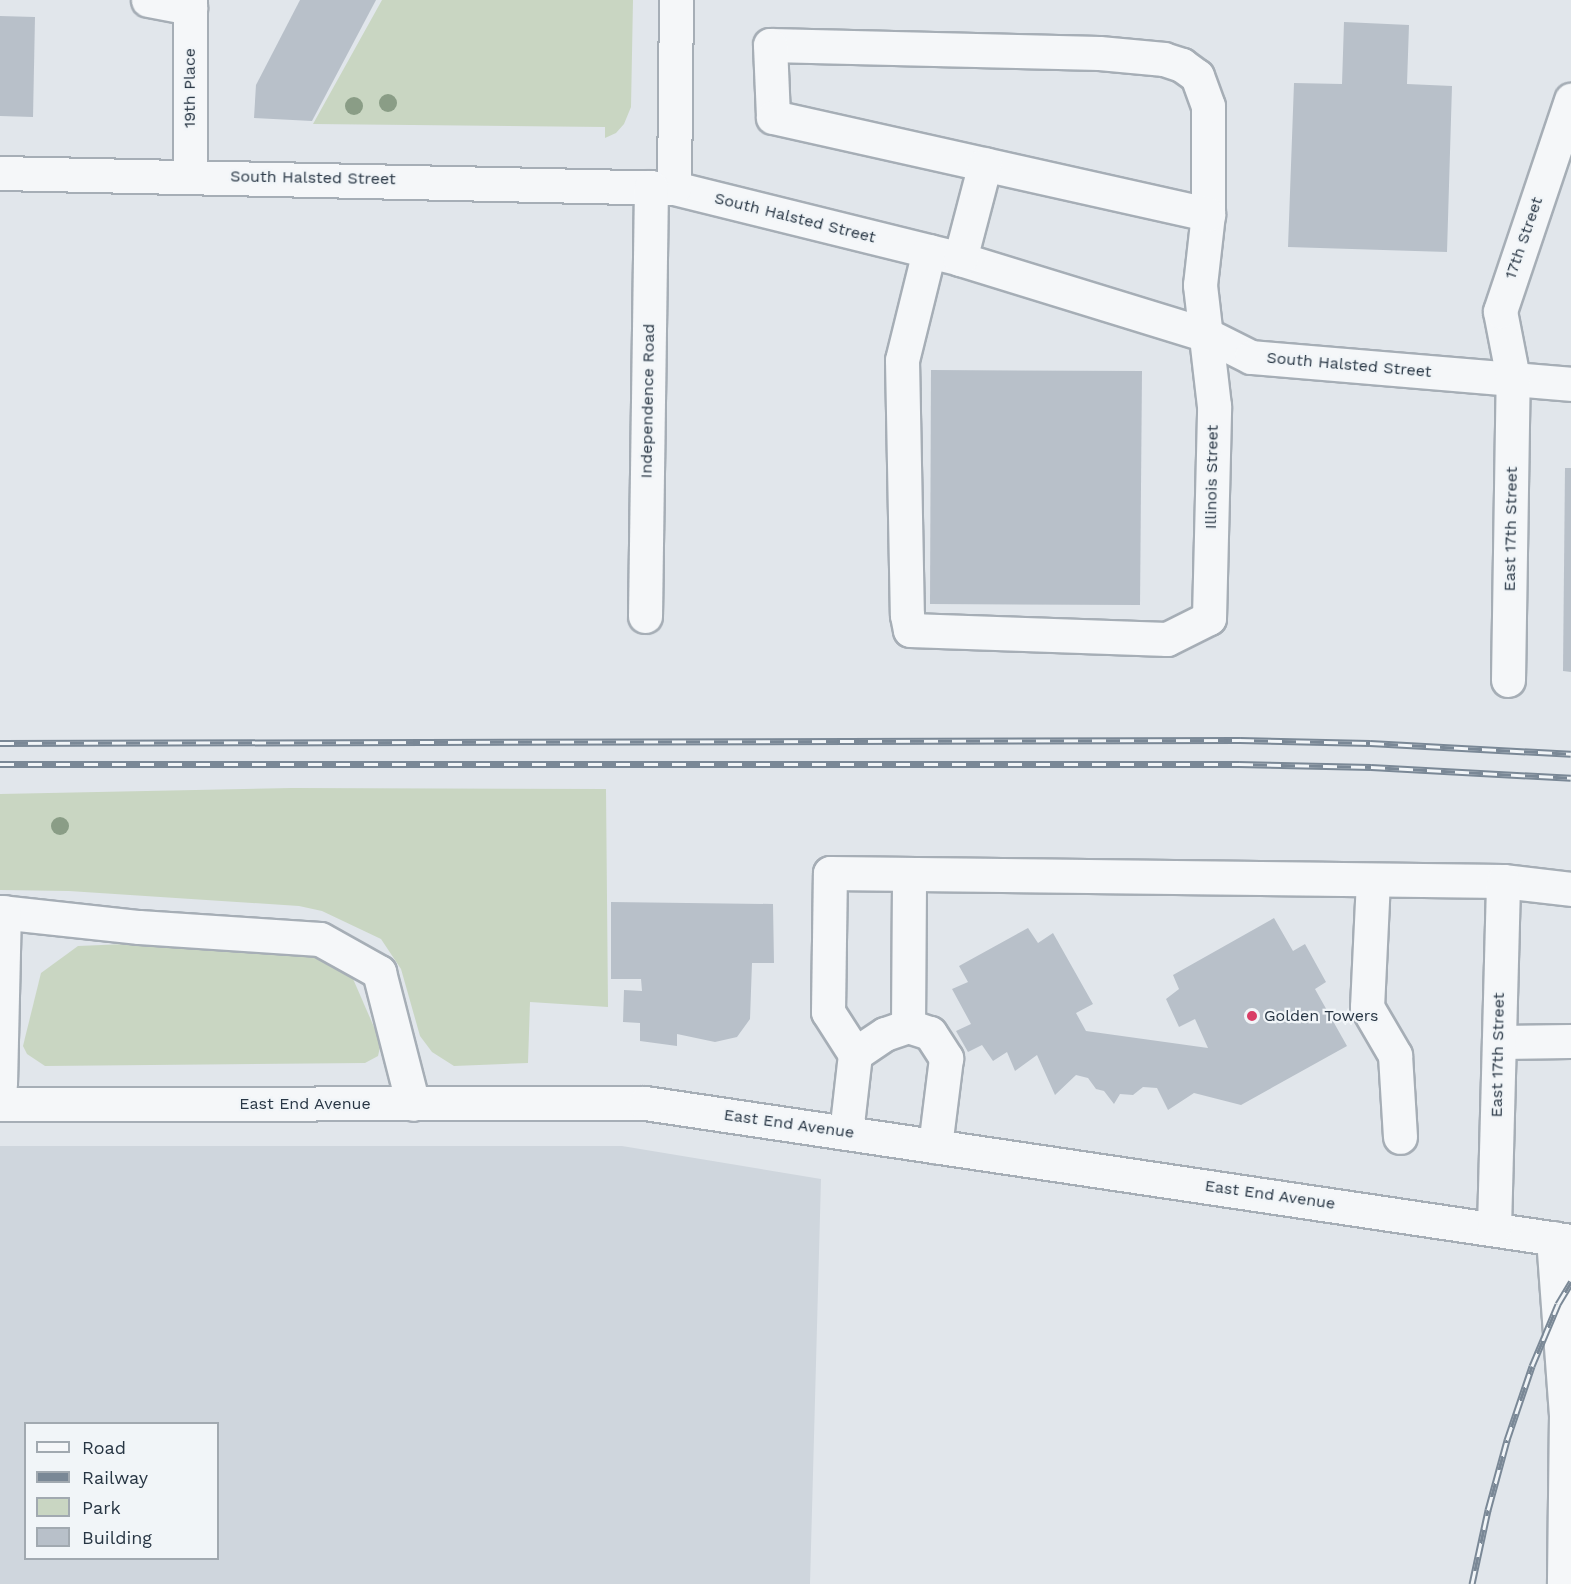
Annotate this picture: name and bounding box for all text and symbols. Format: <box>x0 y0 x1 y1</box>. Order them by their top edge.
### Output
street label: 19th Place <box>180 48 200 128</box>
street label: South Halsted Street <box>230 167 396 189</box>
street label: South Halsted Street <box>712 189 878 247</box>
street label: 17th Street <box>1501 194 1547 282</box>
street label: Independence Road <box>637 323 659 479</box>
street label: South Halsted Street <box>1266 348 1432 382</box>
street label: Illinois Street <box>1201 425 1223 529</box>
street label: East 17th Street <box>1500 466 1522 592</box>
street label: East 17th Street <box>1487 992 1509 1118</box>
place label: Golden Towers <box>1264 1006 1379 1026</box>
marker: Golden Towers <box>1245 1009 1259 1023</box>
street label: East End Avenue <box>239 1094 371 1114</box>
street label: East End Avenue <box>722 1105 856 1143</box>
street label: East End Avenue <box>1203 1176 1337 1214</box>
legend <box>24 1422 219 1560</box>
text: Road <box>82 1437 126 1458</box>
text: Railway <box>82 1467 148 1488</box>
text: Park <box>82 1497 121 1518</box>
text: Building <box>82 1527 152 1548</box>

